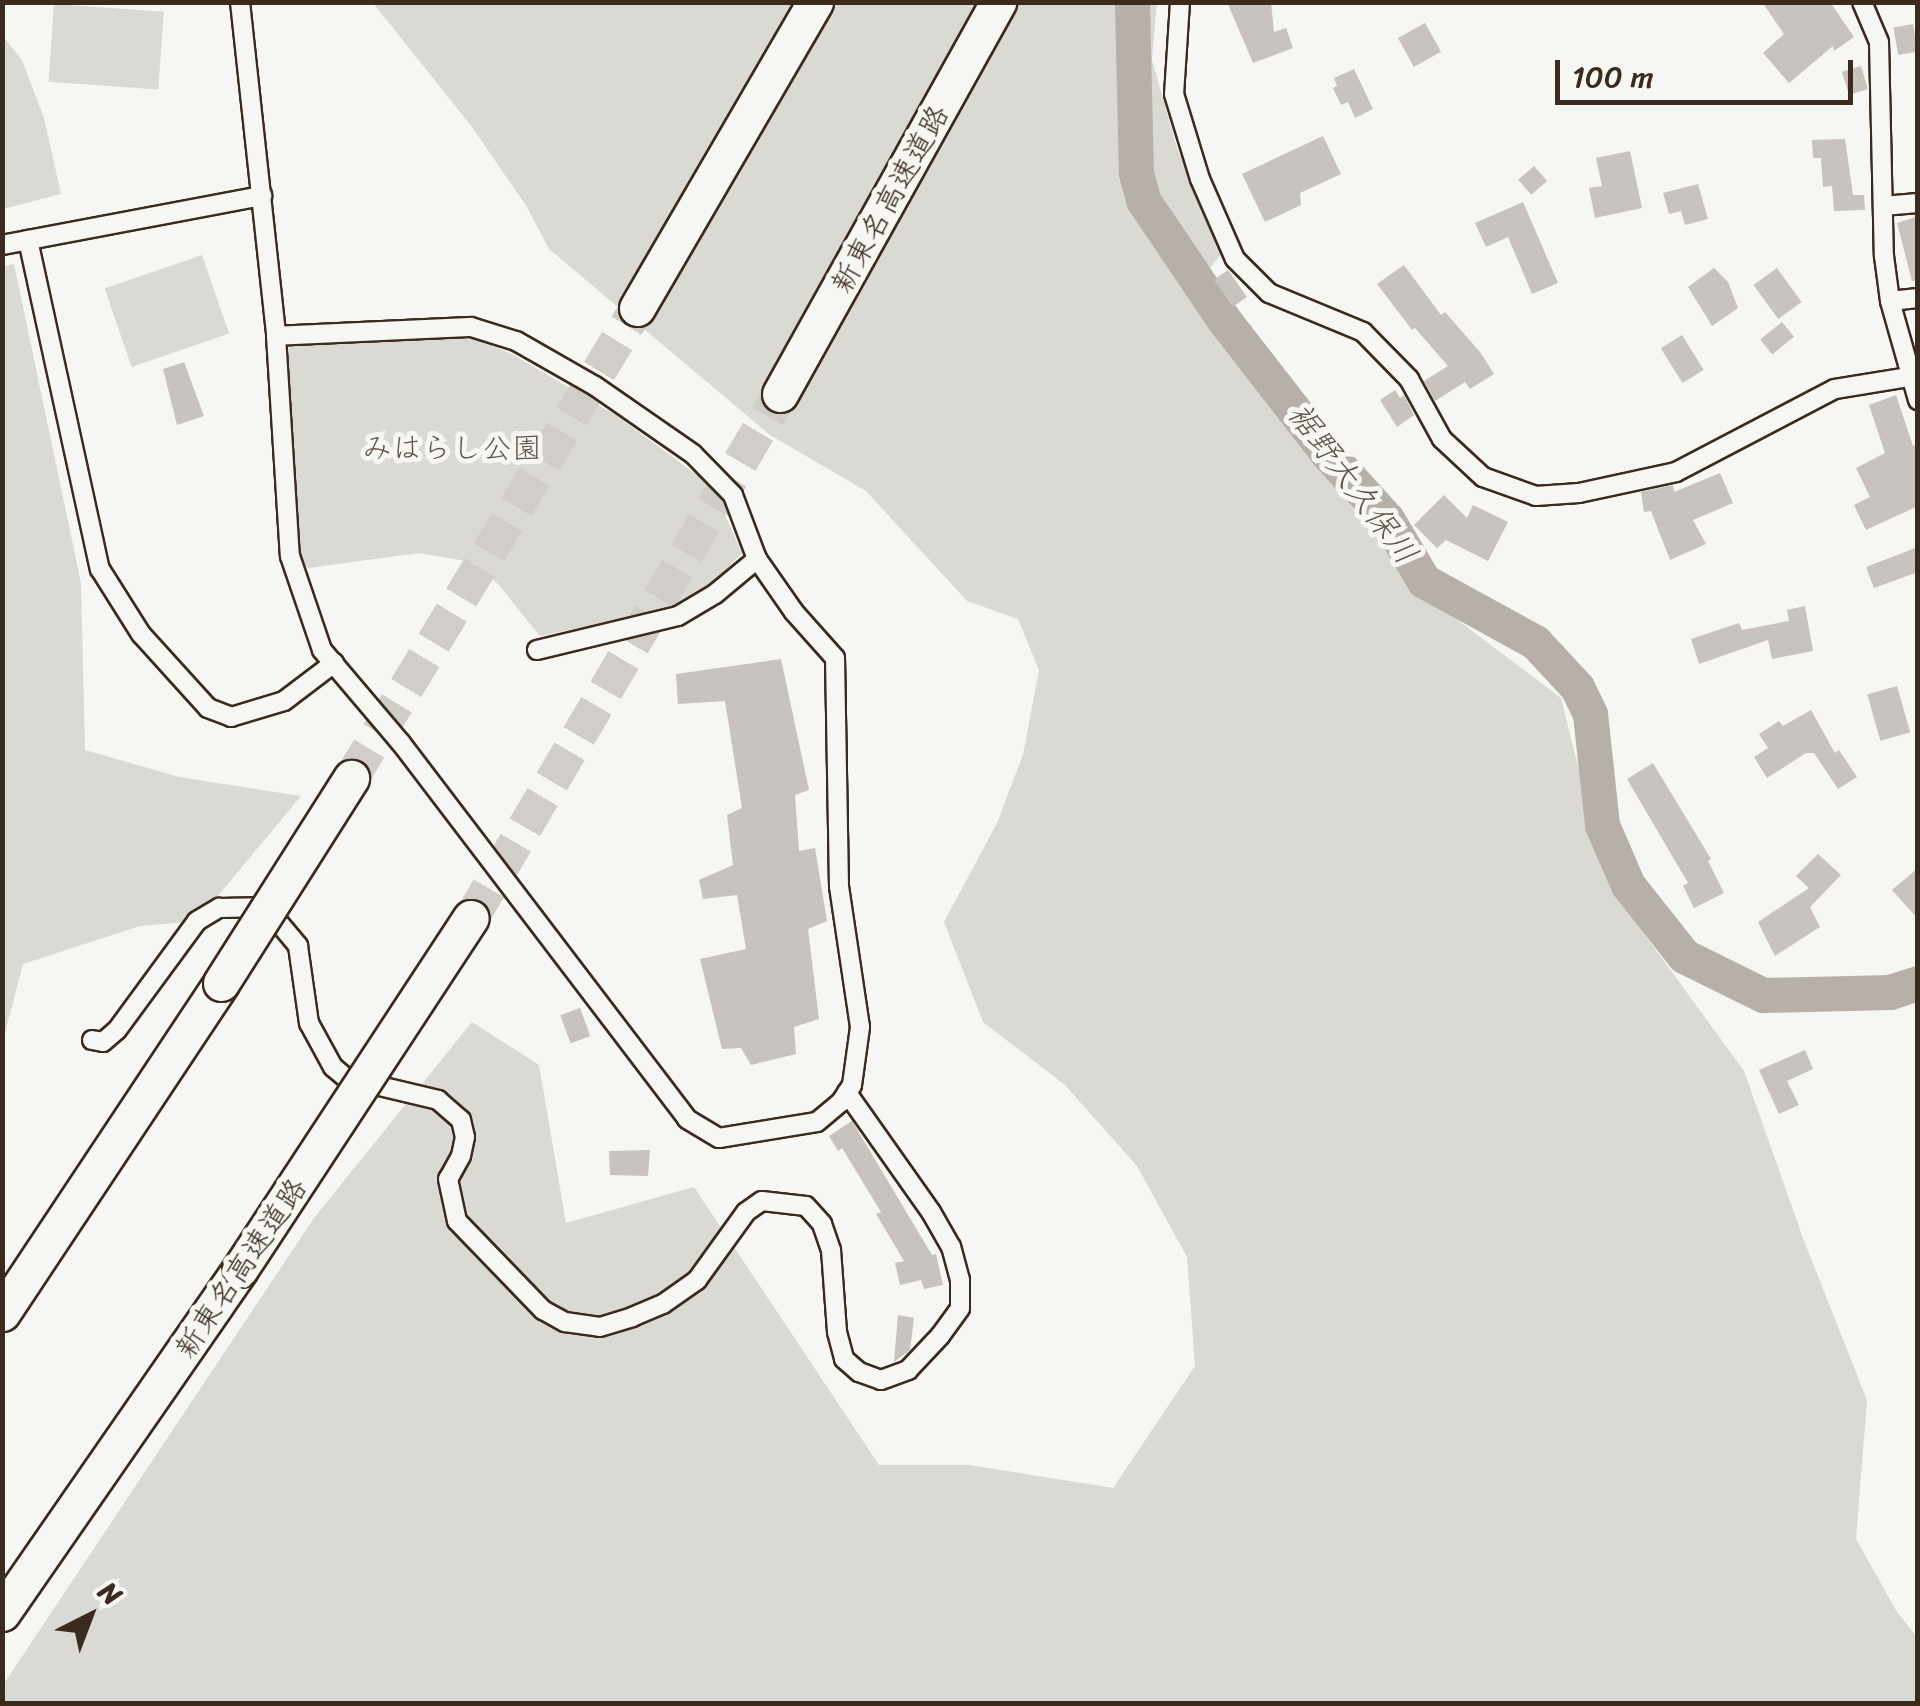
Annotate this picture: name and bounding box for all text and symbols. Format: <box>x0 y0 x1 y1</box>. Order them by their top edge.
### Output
scale bar <box>1560 40 1858 102</box>
text: 100 m <box>1572 50 1654 104</box>
street label: 新東名高速道路 <box>823 98 957 300</box>
water label: 裾野大久保川 <box>1279 396 1425 572</box>
park label: みはらし公園 <box>362 430 542 466</box>
street label: 新東名高速道路 <box>167 1171 315 1365</box>
north arrow <box>40 1566 140 1666</box>
text: N <box>87 1569 134 1618</box>

